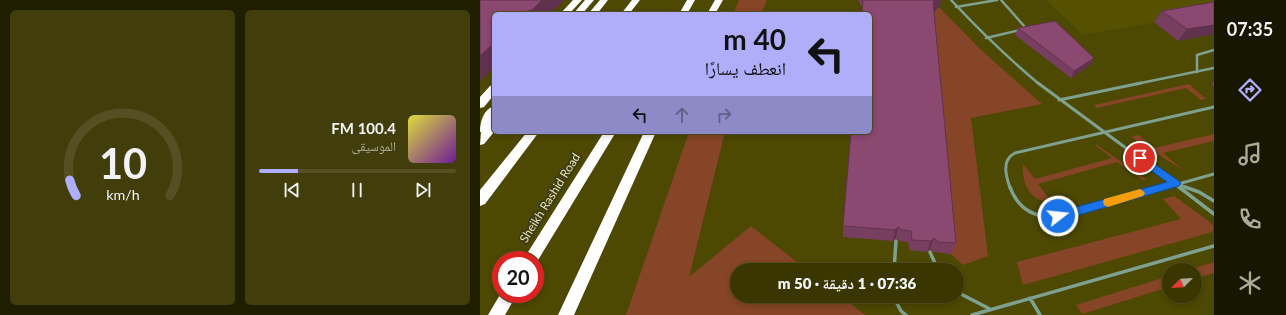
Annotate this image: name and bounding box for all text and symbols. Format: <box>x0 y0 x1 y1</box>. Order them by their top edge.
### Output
text: 07:35 <box>1227 18 1273 40</box>
text: 40 m <box>723 22 786 56</box>
icon: left <box>800 28 852 80</box>
text: انعطف يسارًا <box>705 57 786 79</box>
icon: directions <box>1236 76 1264 104</box>
icon: left <box>629 104 651 126</box>
icon: ahead <box>671 104 693 126</box>
icon: right <box>713 104 735 126</box>
text: 100.4 FM <box>331 119 396 137</box>
text: 10 <box>98 137 147 187</box>
text: الموسيقى <box>352 138 396 154</box>
icon: music <box>1236 140 1264 168</box>
pin <box>1123 141 1157 175</box>
icon: arrive <box>1129 147 1151 169</box>
street label: Sheikh Rashid Road <box>516 150 583 245</box>
icon: previous <box>281 179 303 201</box>
icon: pause <box>346 179 368 201</box>
icon: next <box>412 179 434 201</box>
text: km/h <box>106 185 139 202</box>
position arrow <box>1037 195 1079 237</box>
icon: phone <box>1236 205 1264 233</box>
speed limit sign: 20 <box>492 251 544 303</box>
north arrow <box>1162 263 1202 303</box>
map controls <box>1162 263 1202 303</box>
icon: climate <box>1236 269 1264 297</box>
text: 07:36 · 1 دقيقة · 50 m <box>778 274 916 292</box>

